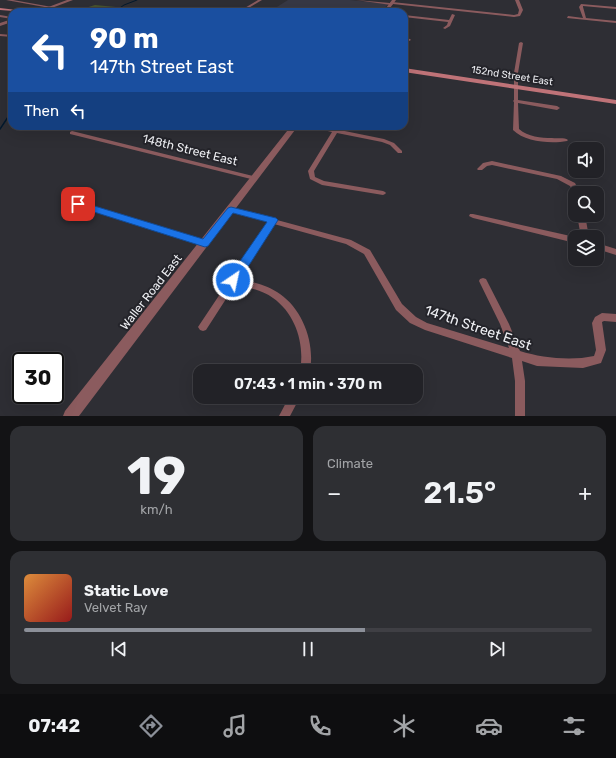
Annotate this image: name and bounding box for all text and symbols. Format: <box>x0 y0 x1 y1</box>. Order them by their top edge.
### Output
text: 90 m <box>90 22 159 55</box>
icon: left <box>24 24 76 76</box>
text: 147th Street East <box>90 56 234 78</box>
street label: 152nd Street East <box>470 64 554 88</box>
icon: left <box>67 100 89 122</box>
text: Then <box>24 102 59 120</box>
street label: 148th Street East <box>141 131 239 169</box>
map controls <box>568 142 604 266</box>
button: sound <box>568 142 604 178</box>
button: search <box>568 186 604 222</box>
pin <box>61 187 95 221</box>
icon: arrive <box>67 193 89 215</box>
button: layers <box>568 230 604 266</box>
street label: Waller Road East <box>117 251 185 332</box>
position arrow <box>212 259 254 301</box>
street label: 147th Street East <box>422 302 534 354</box>
speed limit sign: 30 <box>12 352 64 404</box>
text: 07:43 · 1 min · 370 m <box>234 375 382 393</box>
text: 19 <box>127 445 186 507</box>
text: Climate <box>327 456 373 471</box>
text: 21.5° <box>423 475 496 511</box>
text: − <box>327 480 341 507</box>
text: + <box>578 480 592 507</box>
text: km/h <box>140 502 173 517</box>
text: Static Love <box>84 582 168 600</box>
text: Velvet Ray <box>84 600 147 615</box>
icon: previous <box>108 638 130 660</box>
icon: pause <box>297 638 319 660</box>
icon: next <box>486 638 508 660</box>
icon: directions <box>137 712 165 740</box>
icon: music <box>221 712 249 740</box>
icon: phone <box>306 712 334 740</box>
icon: climate <box>390 712 418 740</box>
icon: car <box>475 712 503 740</box>
icon: filters <box>560 712 588 740</box>
text: 07:42 <box>28 715 80 737</box>

